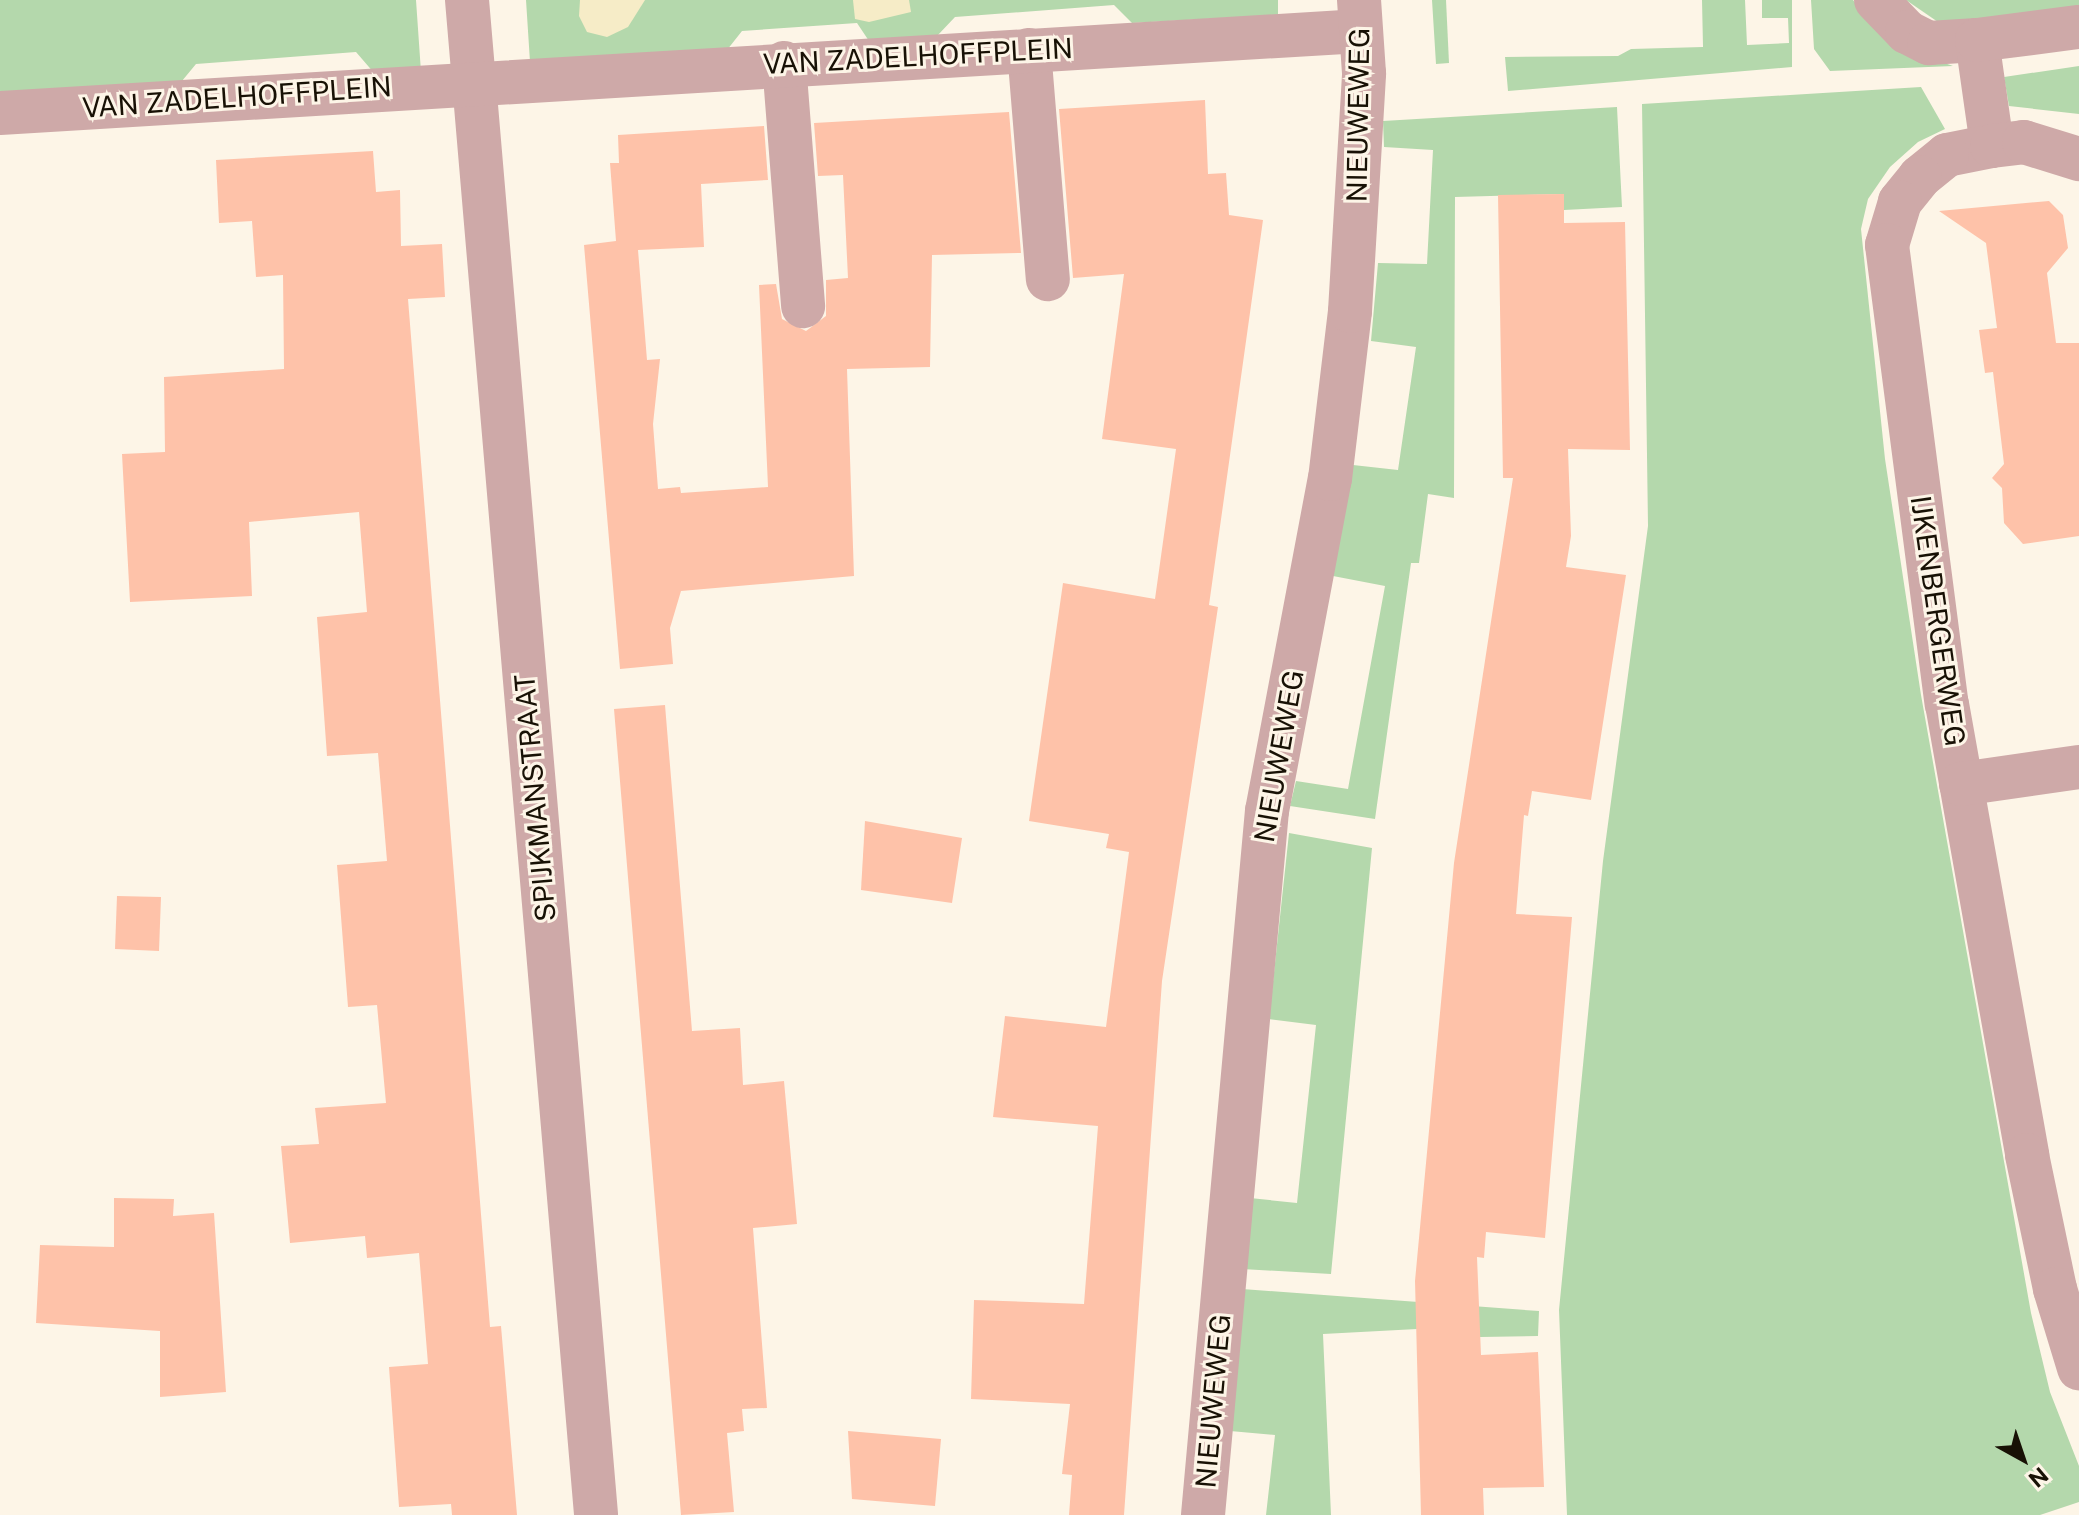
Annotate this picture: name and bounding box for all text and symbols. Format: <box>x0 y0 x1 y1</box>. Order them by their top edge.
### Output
street label: NIEUWEWEG <box>1340 27 1376 203</box>
street label: VAN ZADELHOFFPLEIN <box>762 31 1074 81</box>
street label: VAN ZADELHOFFPLEIN <box>81 69 393 125</box>
street label: IJKENBERGERWEG <box>1904 494 1972 748</box>
street label: NIEUWEWEG <box>1247 667 1311 845</box>
street label: SPIJKMANSTRAAT <box>507 673 563 923</box>
street label: NIEUWEWEG <box>1189 1312 1237 1490</box>
north arrow <box>1983 1419 2063 1499</box>
text: N <box>2023 1462 2053 1493</box>

